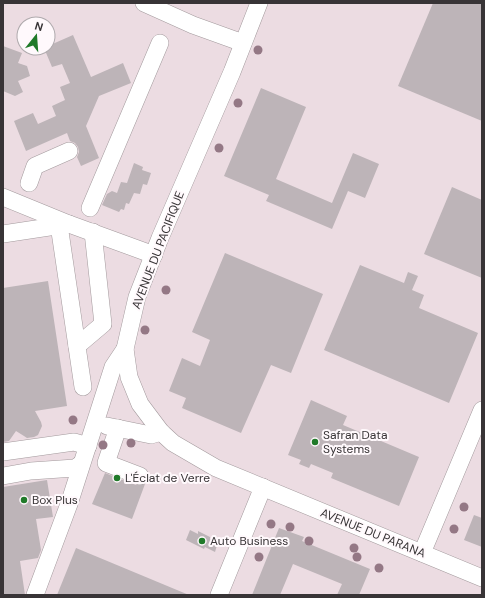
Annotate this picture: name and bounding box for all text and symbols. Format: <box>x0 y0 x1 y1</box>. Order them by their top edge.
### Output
north arrow <box>16 16 56 56</box>
text: N <box>33 19 45 34</box>
street label: AVENUE DU PACIFIQUE <box>128 189 188 311</box>
place label: Safran Data Systems <box>323 427 387 457</box>
marker: Safran Data Systems <box>310 437 320 447</box>
place label: L'Éclat de Verre <box>125 470 210 486</box>
marker: L'Éclat de Verre <box>112 473 122 483</box>
place label: Box Plus <box>32 492 78 508</box>
marker: Box Plus <box>19 495 29 505</box>
street label: AVENUE DU PARANA <box>318 505 428 561</box>
place label: Auto Business <box>210 533 288 549</box>
marker: Auto Business <box>197 536 207 546</box>

